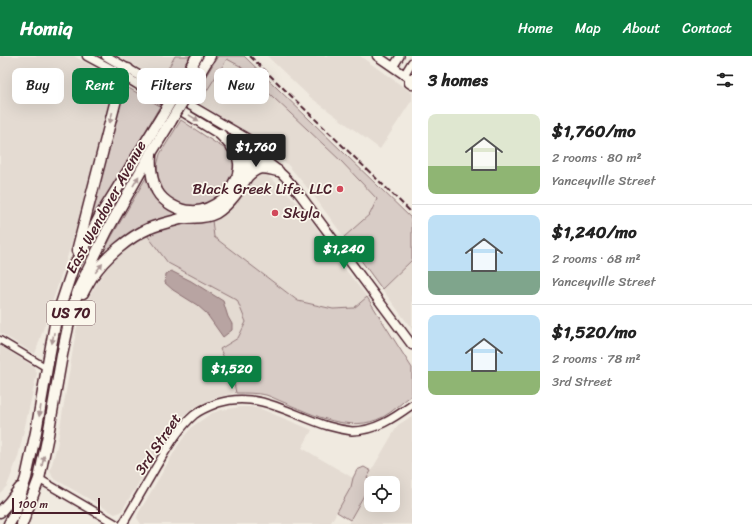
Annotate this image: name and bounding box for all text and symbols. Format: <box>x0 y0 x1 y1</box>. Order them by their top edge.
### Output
text: Homiq <box>20 12 72 45</box>
text: Home <box>518 16 553 41</box>
text: Map <box>575 16 601 41</box>
text: About <box>623 16 660 41</box>
text: Contact <box>682 16 732 41</box>
text: 3 homes <box>428 65 488 95</box>
chip: Buy <box>12 68 64 104</box>
chip: Rent <box>72 68 129 104</box>
chip: Filters <box>137 68 206 104</box>
chip: New <box>214 68 269 104</box>
icon: filters <box>714 69 736 91</box>
one-way arrow <box>107 112 113 125</box>
one-way arrow <box>188 115 200 122</box>
text: $1,760/mo <box>552 116 636 146</box>
icon: home <box>460 130 508 178</box>
pin: $1,760 <box>223 134 289 168</box>
street label: East Wendover Avenue <box>58 135 154 278</box>
text: $1,760 <box>236 135 276 158</box>
text: 2 rooms · 80 m² <box>552 146 642 169</box>
text: Yanceyville Street <box>552 169 656 192</box>
one-way arrow <box>132 175 139 187</box>
place label: Black Greek Life. LLC <box>193 176 332 202</box>
marker: Black Greek Life. LLC <box>335 184 345 194</box>
place label: Skyla <box>283 200 320 226</box>
marker: Skyla <box>270 208 280 218</box>
text: $1,240/mo <box>552 217 637 247</box>
icon: home <box>460 231 508 279</box>
pin: $1,240 <box>311 236 377 270</box>
text: $1,240 <box>323 237 365 260</box>
text: 2 rooms · 68 m² <box>552 247 641 270</box>
one-way arrow <box>95 263 103 274</box>
text: Yanceyville Street <box>552 270 656 293</box>
road number: US 70 <box>47 301 95 325</box>
text: $1,520/mo <box>552 317 636 347</box>
icon: home <box>460 331 508 379</box>
one-way arrow <box>49 332 55 344</box>
text: 2 rooms · 78 m² <box>552 347 641 370</box>
pin: $1,520 <box>199 356 265 390</box>
text: $1,520 <box>211 357 253 380</box>
text: 3rd Street <box>552 370 612 393</box>
one-way arrow <box>37 405 43 418</box>
street label: 3rd Street <box>128 407 189 480</box>
one-way arrow <box>41 455 47 467</box>
map controls <box>364 476 400 512</box>
button: locate <box>364 476 400 512</box>
text: 100 m <box>18 495 48 514</box>
scale bar <box>12 496 100 515</box>

